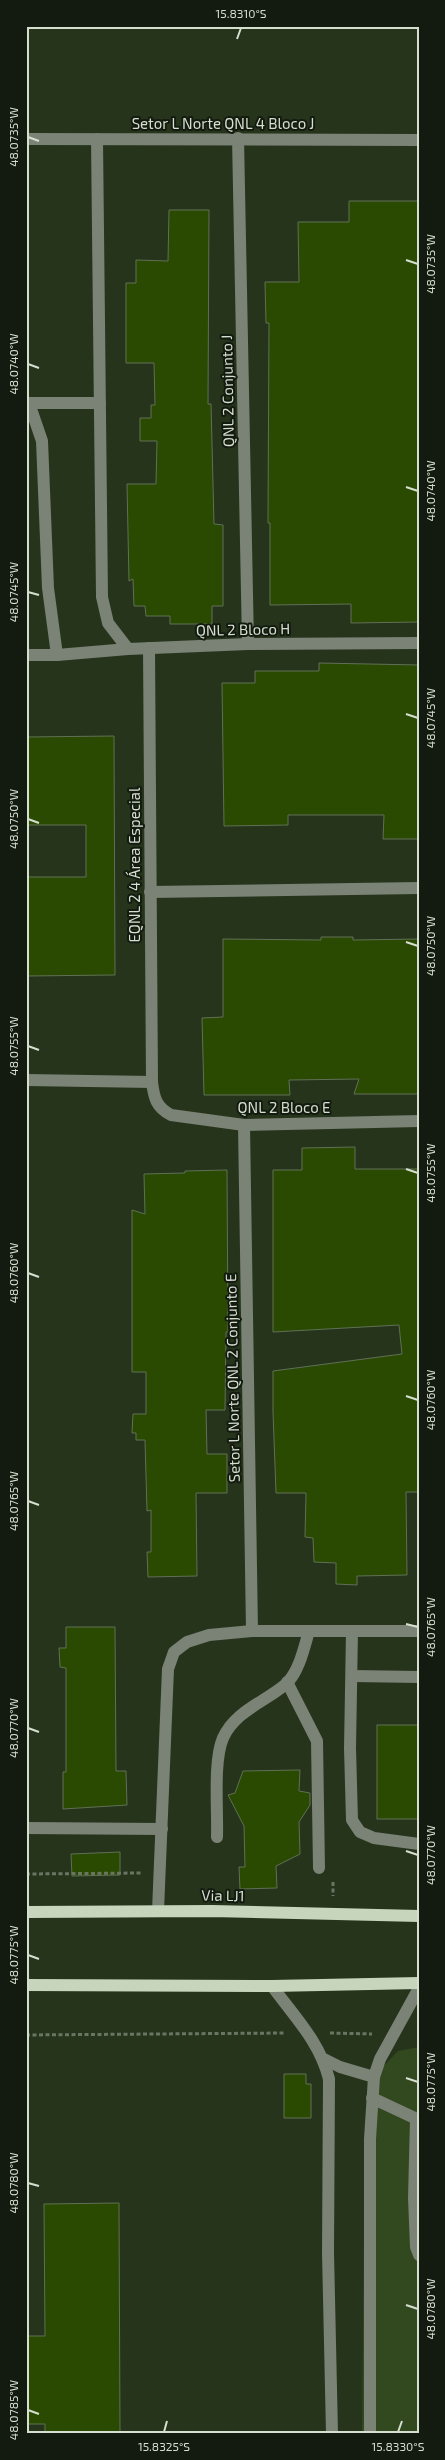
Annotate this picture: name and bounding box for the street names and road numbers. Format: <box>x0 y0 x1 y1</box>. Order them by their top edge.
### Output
street label: Setor L Norte QNL 4 Bloco J <box>132 114 314 133</box>
street label: QNL 2 Conjunto J <box>217 335 238 447</box>
street label: QNL 2 Bloco H <box>196 619 290 640</box>
street label: EQNL 2 4 Área Especial <box>125 787 144 942</box>
street label: QNL 2 Bloco E <box>238 1098 330 1117</box>
street label: Setor L Norte QNL 2 Conjunto E <box>221 1274 244 1482</box>
street label: Via LJ1 <box>201 1886 245 1904</box>

